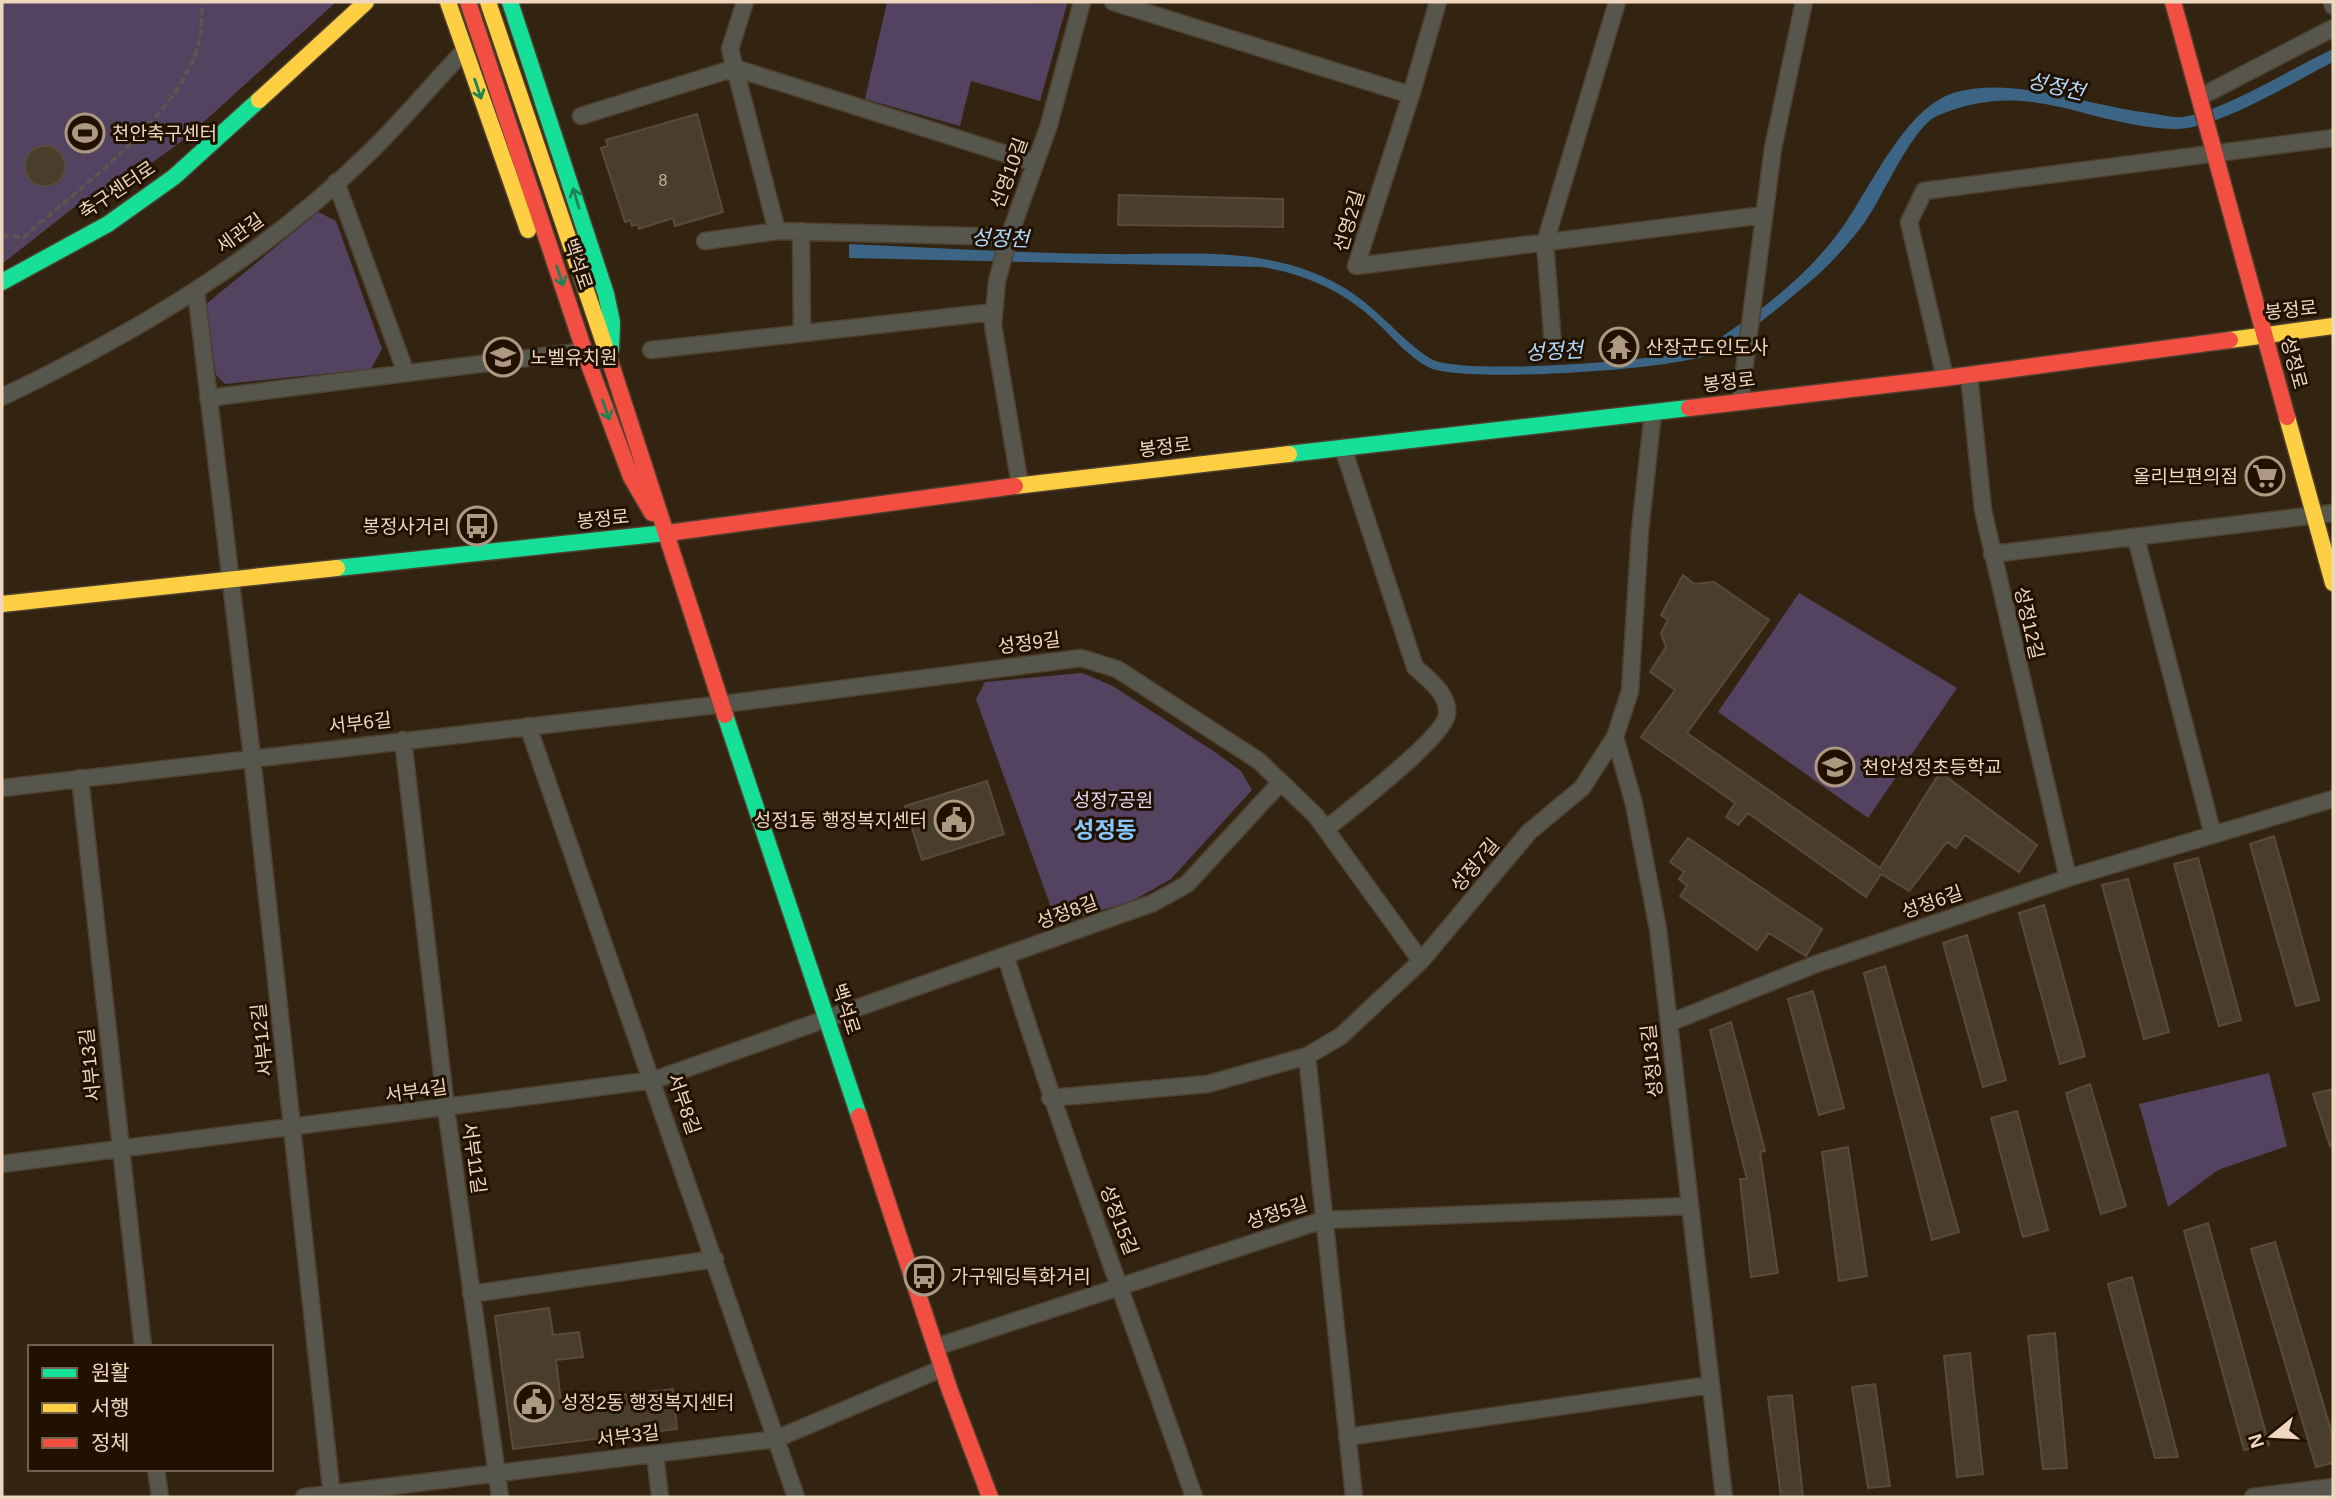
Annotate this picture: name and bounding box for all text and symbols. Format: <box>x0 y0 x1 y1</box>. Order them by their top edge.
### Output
water label: 성정천 <box>2025 68 2089 104</box>
one-way arrow <box>473 78 485 100</box>
sports icon: 천안축구센터 <box>64 112 106 154</box>
place label: 천안축구센터 <box>112 123 217 144</box>
street label: 선영10길 <box>987 135 1031 211</box>
street label: 축구센터로 <box>75 157 159 223</box>
house number: 8 <box>659 172 668 189</box>
one-way arrow <box>569 187 582 209</box>
street label: 선영2길 <box>1330 188 1368 254</box>
street label: 세관길 <box>213 209 267 257</box>
water label: 성정천 <box>971 225 1032 251</box>
street label: 백석로 <box>560 236 596 292</box>
one-way arrow <box>555 264 567 286</box>
street label: 봉정로 <box>2264 297 2318 323</box>
temple icon: 산장군도인도사 <box>1598 326 1640 368</box>
street label: 성정로 <box>2277 335 2311 391</box>
school or university icon: 노벨유치원 <box>482 336 524 378</box>
place label: 산장군도인도사 <box>1646 337 1768 358</box>
water label: 성정천 <box>1524 338 1586 364</box>
place label: 노벨유치원 <box>530 347 617 368</box>
street label: 봉정로 <box>1702 368 1756 396</box>
one-way arrow <box>601 399 613 421</box>
street label: 봉정로 <box>1138 433 1192 461</box>
supermarket icon: 올리브편의점 <box>2244 455 2286 497</box>
place label: 올리브편의점 <box>2133 466 2238 487</box>
bus stop icon: 봉정사거리 <box>456 505 498 547</box>
street label: 봉정로 <box>576 506 630 532</box>
place label: 봉정사거리 <box>363 516 450 537</box>
street label: 성정12길 <box>2010 585 2048 661</box>
street label: 성정9길 <box>996 629 1062 657</box>
street label: 서부6길 <box>328 709 392 737</box>
school or university icon: 천안성정초등학교 <box>1814 746 1856 788</box>
place label: 천안성정초등학교 <box>1862 757 2002 778</box>
park label: 성정7공원 <box>1073 790 1153 811</box>
public building icon: 성정1동 행정복지센터 <box>933 799 975 841</box>
place label: 성정1동 행정복지센터 <box>754 810 927 831</box>
district label: 성정동 <box>1073 817 1137 843</box>
street label: 성정7길 <box>1447 834 1503 896</box>
street label: 성정6길 <box>1899 882 1965 922</box>
street label: 성정8길 <box>1034 891 1100 933</box>
street label: 백석로 <box>828 981 864 1037</box>
street label: 서부12길 <box>248 1002 276 1078</box>
street label: 성정13길 <box>1638 1023 1666 1099</box>
street label: 서부13길 <box>76 1027 104 1103</box>
street label: 서부8길 <box>664 1071 704 1137</box>
street label: 서부4길 <box>383 1076 449 1106</box>
street label: 서부11길 <box>459 1121 489 1195</box>
street label: 성정15길 <box>1096 1182 1142 1258</box>
street label: 성정5길 <box>1244 1193 1310 1233</box>
bus stop icon: 가구웨딩특화거리 <box>903 1255 945 1297</box>
place label: 가구웨딩특화거리 <box>951 1266 1091 1287</box>
legend <box>28 1345 273 1471</box>
text: 원활 <box>91 1361 130 1384</box>
public building icon: 성정2동 행정복지센터 <box>513 1381 555 1423</box>
place label: 성정2동 행정복지센터 <box>561 1392 734 1413</box>
text: 서행 <box>91 1396 130 1419</box>
north arrow <box>2237 1401 2307 1471</box>
street label: 서부3길 <box>595 1422 661 1450</box>
text: 정체 <box>91 1431 130 1454</box>
text: N <box>2244 1431 2268 1451</box>

